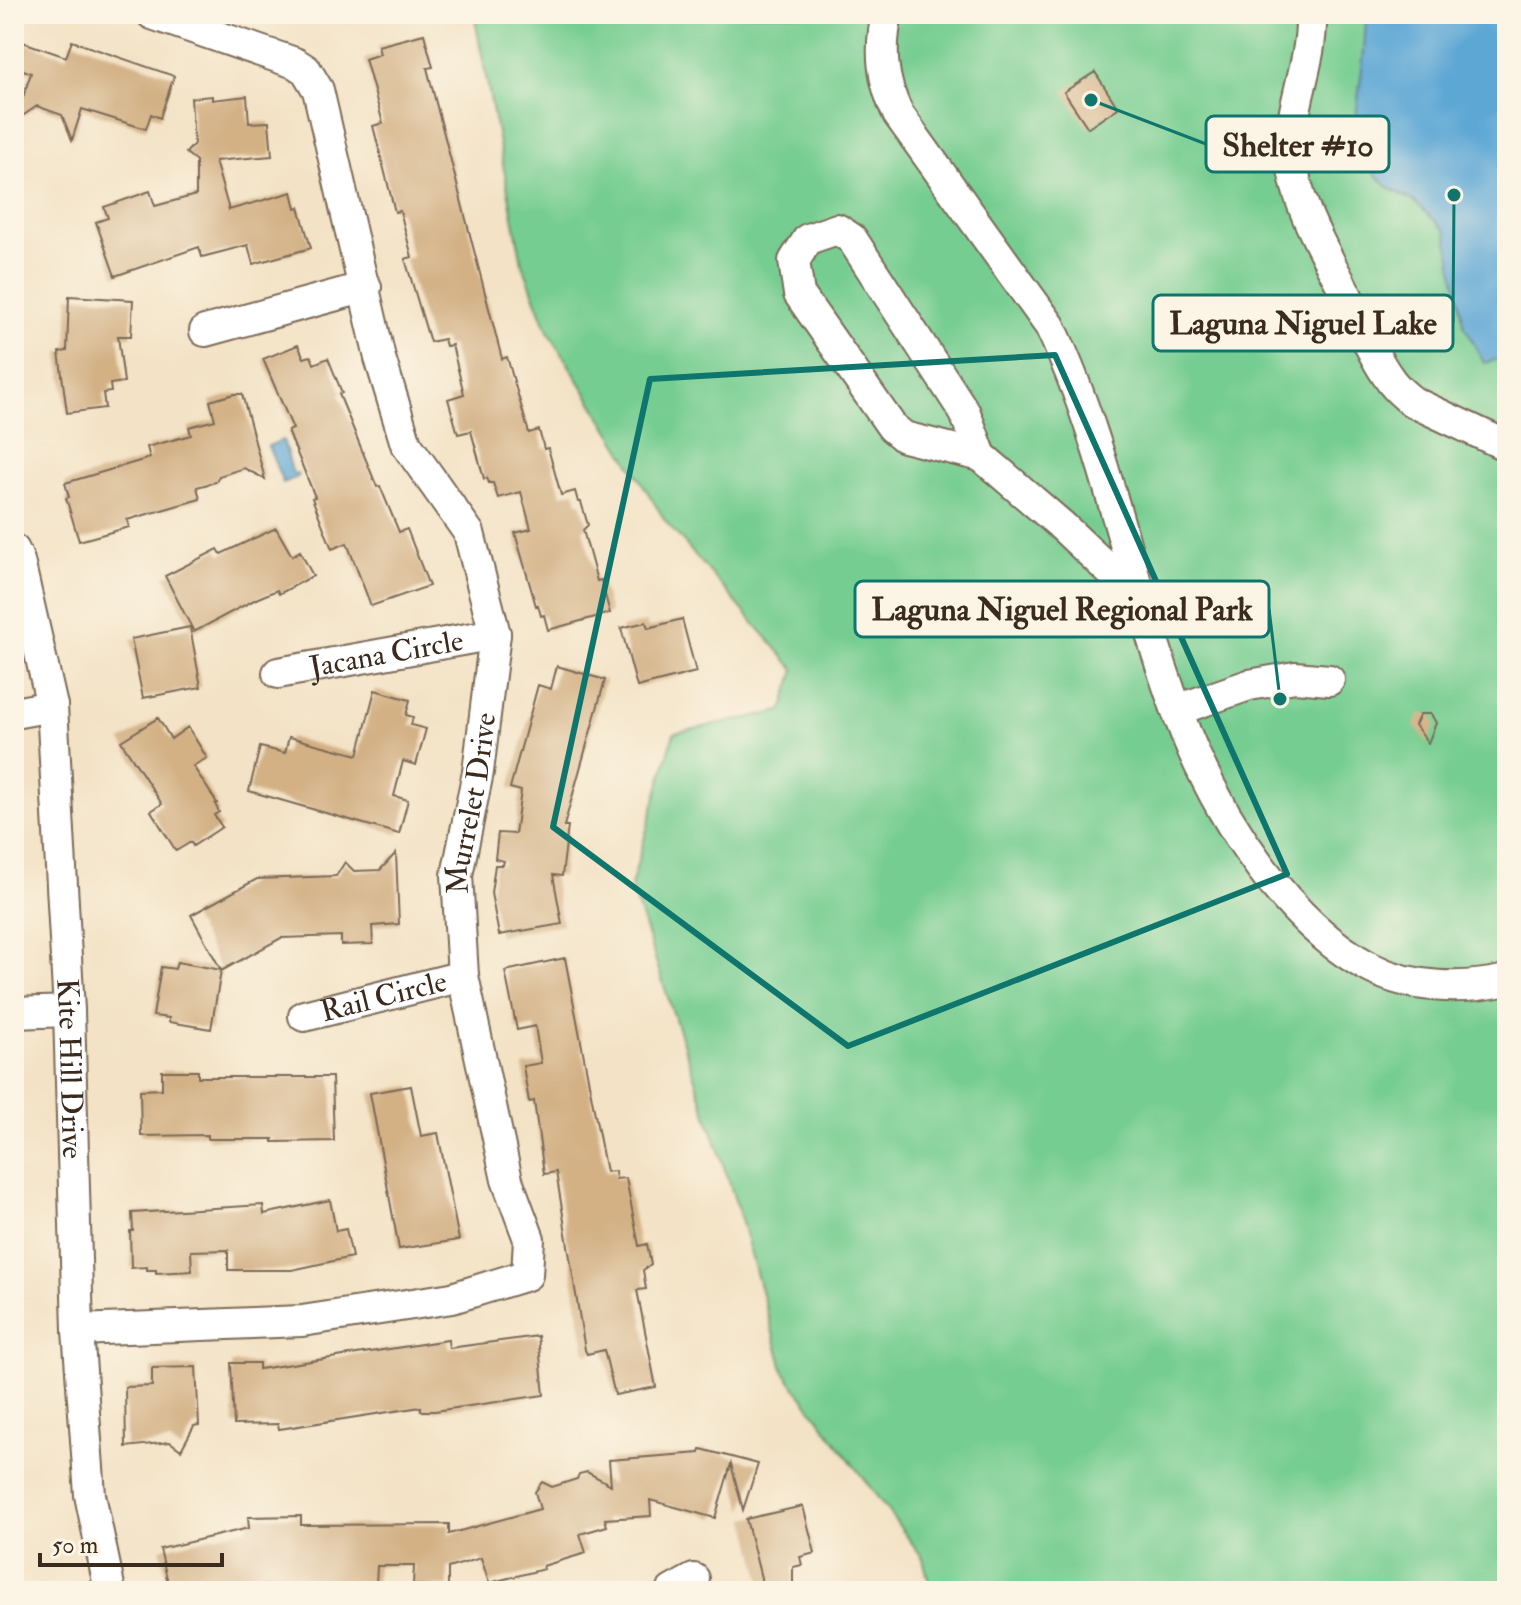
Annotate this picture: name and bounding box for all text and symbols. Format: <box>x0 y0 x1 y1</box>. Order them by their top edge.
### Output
callout: Shelter #10 <box>1206 116 1389 172</box>
text: Shelter #10 <box>1222 126 1374 166</box>
callout: Laguna Niguel Lake <box>1153 295 1453 351</box>
text: Laguna Niguel Lake <box>1169 304 1437 344</box>
callout: Laguna Niguel Regional Park <box>855 581 1269 637</box>
text: Laguna Niguel Regional Park <box>871 590 1253 630</box>
street label: Jacana Circle <box>306 622 466 686</box>
street label: Murrelet Drive <box>438 711 504 895</box>
street label: Rail Circle <box>317 962 451 1030</box>
street label: Kite Hill Drive <box>49 978 92 1159</box>
scale bar <box>40 1517 222 1567</box>
text: 50 m <box>52 1530 99 1561</box>

